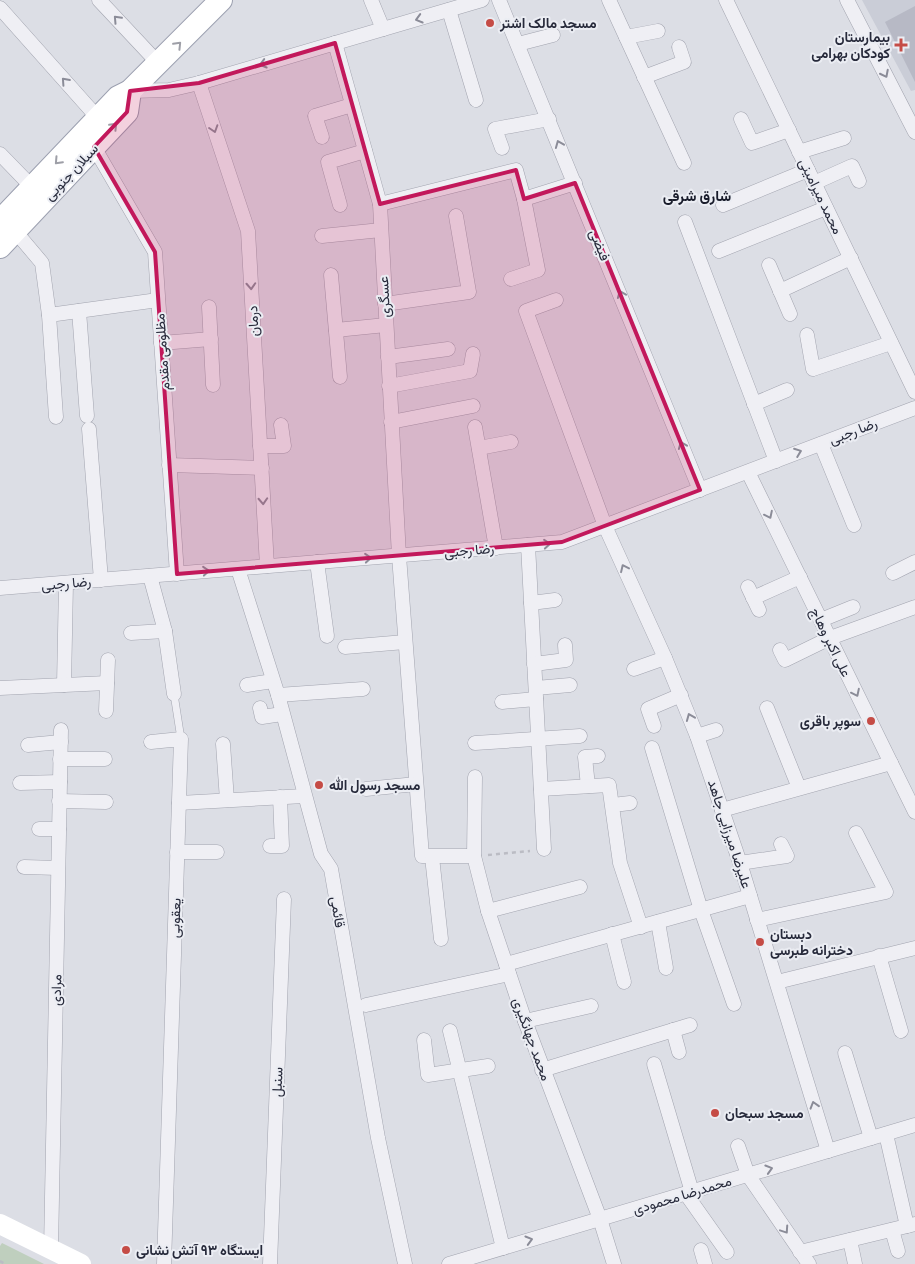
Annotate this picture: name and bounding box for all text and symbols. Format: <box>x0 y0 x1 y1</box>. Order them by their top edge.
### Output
one-way arrow <box>415 13 423 23</box>
place label: مسجد مالک اشتر <box>499 14 597 32</box>
one-way arrow <box>114 16 123 25</box>
marker: مسجد مالک اشتر <box>484 17 496 29</box>
place label: بیمارستان کودکان بهرامی <box>811 28 890 62</box>
marker: بیمارستان کودکان بهرامی <box>894 38 908 52</box>
one-way arrow <box>172 42 181 51</box>
one-way arrow <box>259 59 267 69</box>
one-way arrow <box>879 69 889 78</box>
one-way arrow <box>62 78 71 87</box>
one-way arrow <box>108 123 117 132</box>
one-way arrow <box>208 124 218 133</box>
street label: سبلان جنوبی <box>40 140 102 204</box>
one-way arrow <box>555 140 565 149</box>
street label: محمد میرامینی <box>795 155 847 237</box>
one-way arrow <box>55 156 64 165</box>
district label: شارق شرقی <box>663 186 731 205</box>
street label: فیضی <box>586 227 614 263</box>
street label: عسگری <box>374 276 394 318</box>
one-way arrow <box>245 282 256 290</box>
one-way arrow <box>616 290 627 299</box>
street label: درمان <box>243 305 263 337</box>
street label: مظلومی مقدم <box>150 313 174 391</box>
street label: رضا رجبی <box>826 414 880 448</box>
one-way arrow <box>678 441 688 450</box>
one-way arrow <box>793 448 802 459</box>
one-way arrow <box>258 497 269 505</box>
one-way arrow <box>763 510 773 519</box>
one-way arrow <box>543 538 551 549</box>
street label: رضا رجبی <box>443 539 495 561</box>
one-way arrow <box>364 553 372 564</box>
one-way arrow <box>620 564 631 573</box>
one-way arrow <box>202 566 210 577</box>
street label: رضا رجبی <box>40 572 92 594</box>
street label: علی اکبر وهاج <box>805 604 856 681</box>
one-way arrow <box>850 688 861 697</box>
place label: سوپر باقری <box>800 712 861 731</box>
one-way arrow <box>685 713 695 721</box>
marker: سوپر باقری <box>865 715 877 727</box>
place label: مسجد رسول الله <box>329 776 421 794</box>
street label: علیرضا میرزایی جاهد <box>704 777 756 891</box>
marker: مسجد رسول الله <box>313 779 325 791</box>
street label: قائمی <box>327 895 349 929</box>
street label: یعقوبی <box>165 898 185 938</box>
place label: دبستان دخترانه طبرسی <box>770 925 853 959</box>
marker: دبستان دخترانه طبرسی <box>754 936 766 948</box>
street label: مرادی <box>47 974 65 1006</box>
street label: محمد جهانگیری <box>509 995 555 1083</box>
street label: سنبل <box>267 1067 287 1097</box>
one-way arrow <box>809 1101 819 1109</box>
place label: مسجد سبحان <box>725 1104 804 1122</box>
marker: مسجد سبحان <box>709 1107 721 1119</box>
one-way arrow <box>764 1164 772 1174</box>
street label: محمدرضا محمودی <box>630 1171 734 1219</box>
one-way arrow <box>779 1224 788 1234</box>
one-way arrow <box>524 1236 533 1246</box>
place label: ایستگاه ۹۳ آتش نشانی <box>136 1241 263 1259</box>
marker: ایستگاه ۹۳ آتش نشانی <box>120 1244 132 1256</box>

